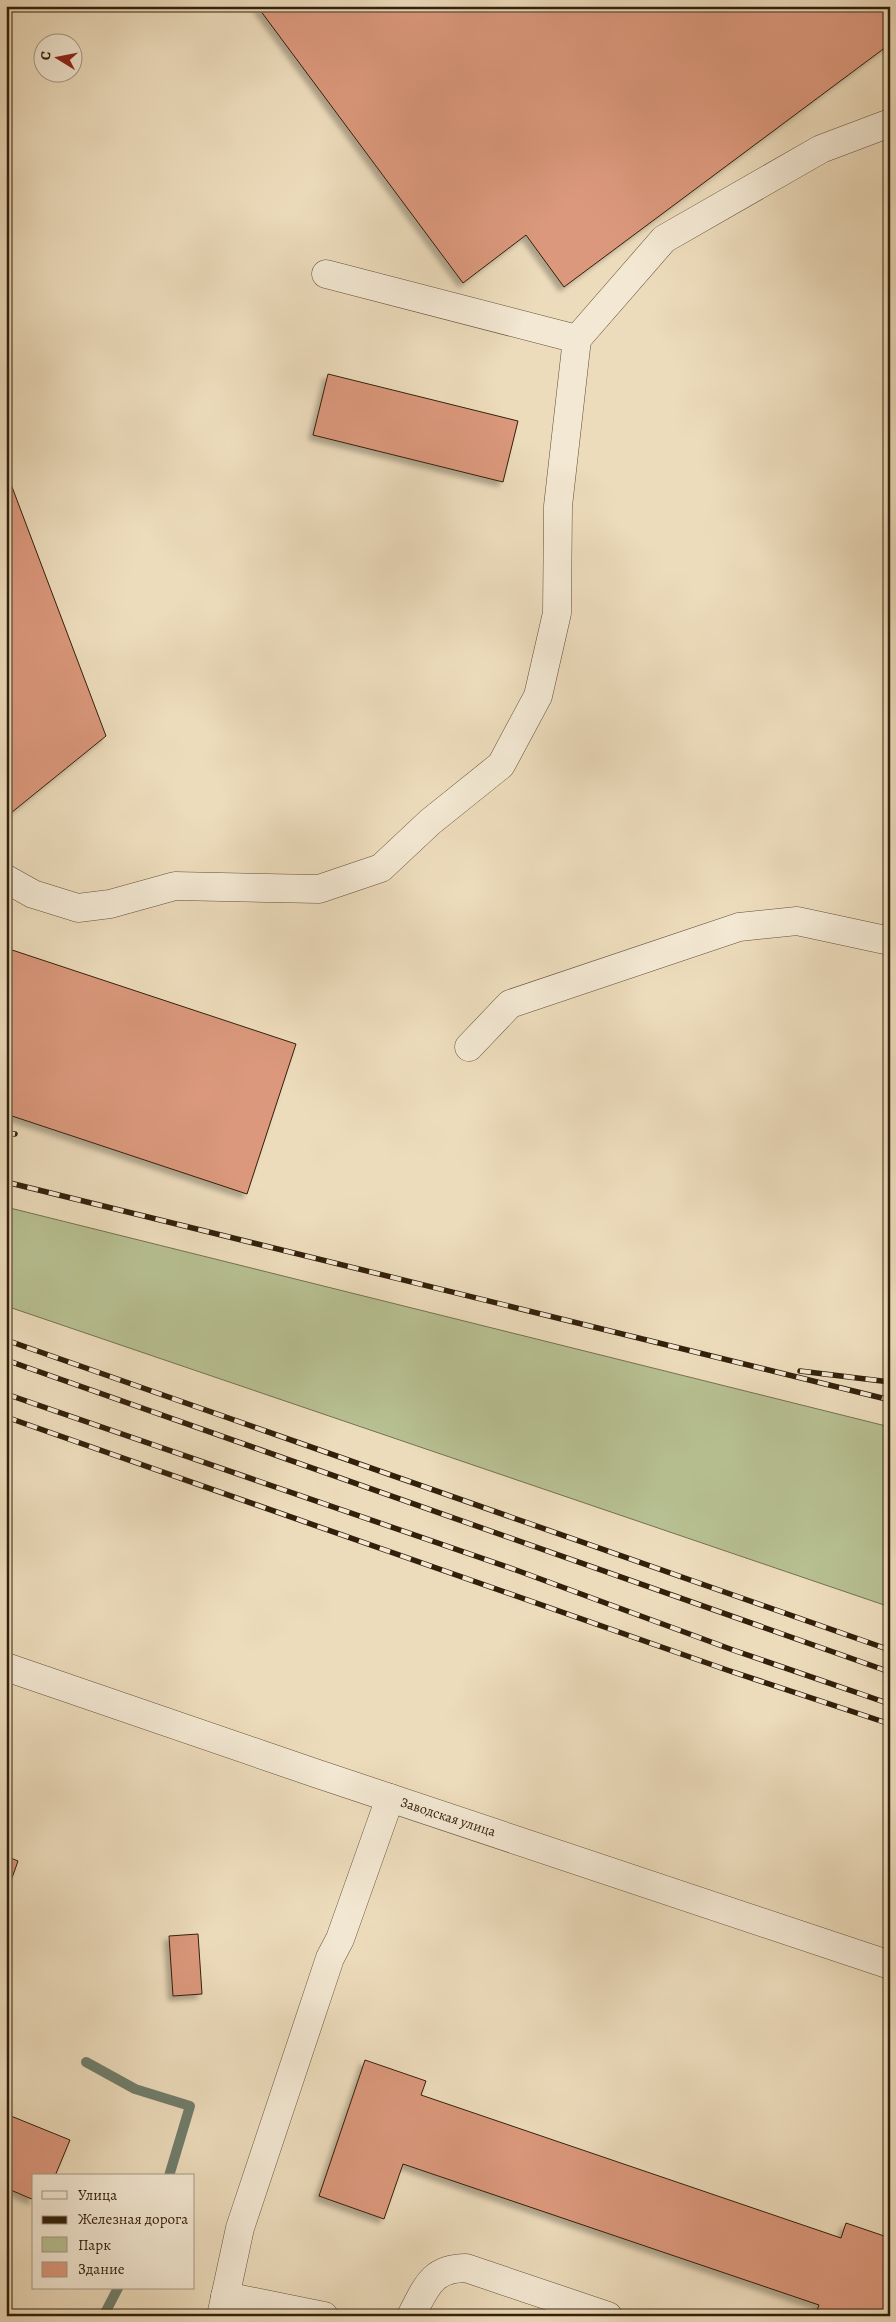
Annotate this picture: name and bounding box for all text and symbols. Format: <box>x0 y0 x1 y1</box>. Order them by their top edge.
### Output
north arrow <box>32 32 82 82</box>
text: С <box>36 50 56 62</box>
street label: Заводская улица <box>398 1793 499 1842</box>
legend <box>32 2174 195 2290</box>
text: Улица <box>78 2185 117 2205</box>
text: Железная дорога <box>78 2209 188 2229</box>
text: Парк <box>78 2235 111 2255</box>
text: Здание <box>78 2259 125 2279</box>

